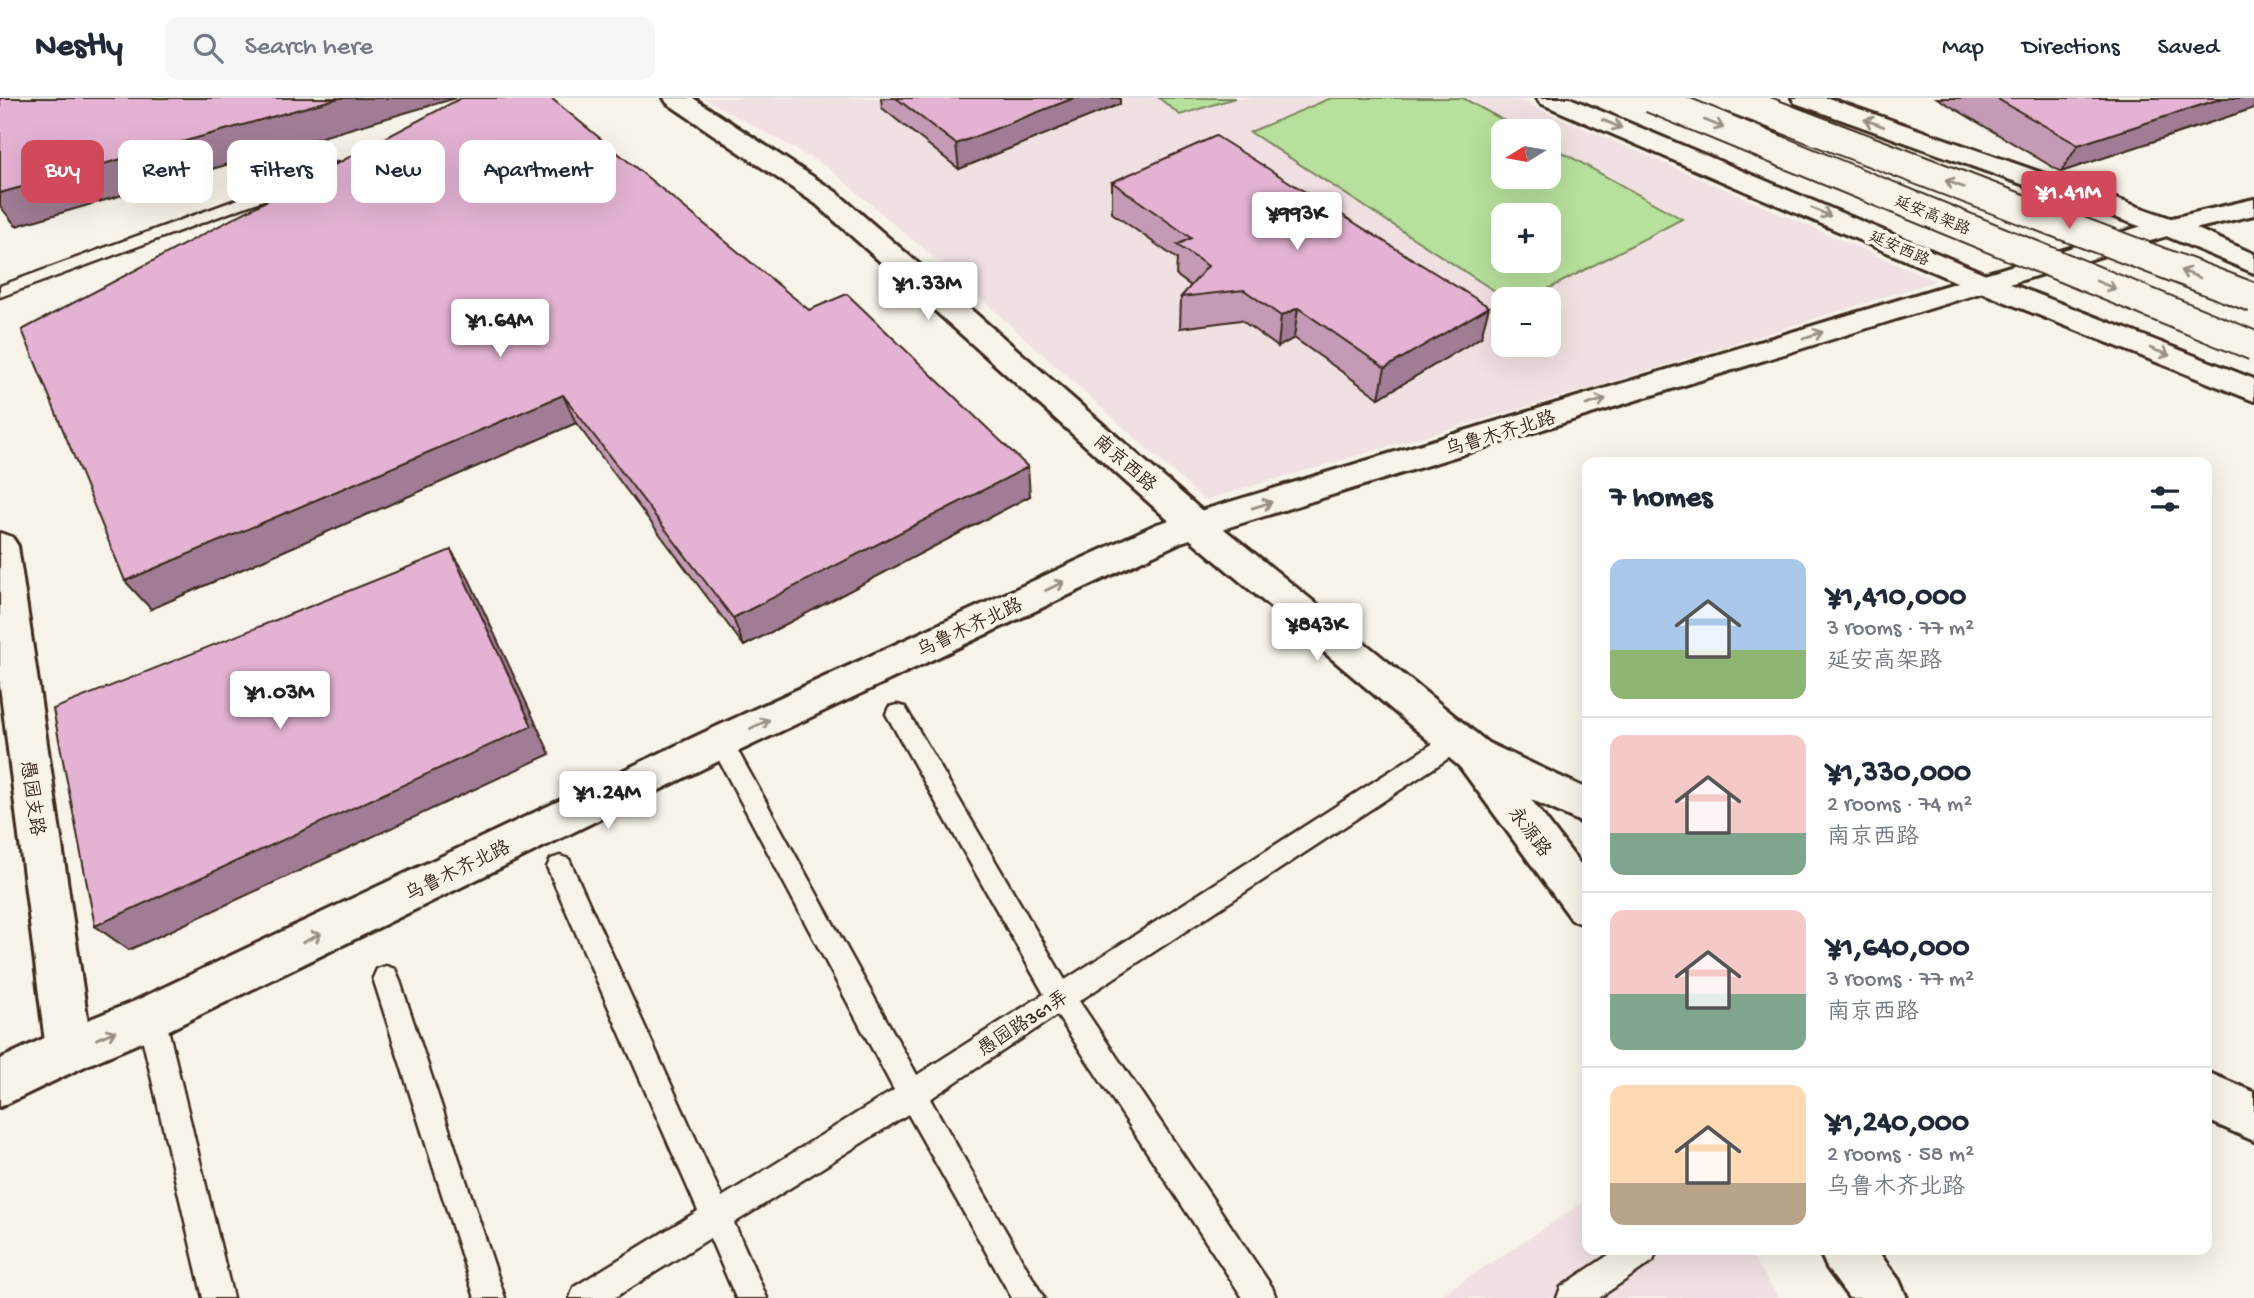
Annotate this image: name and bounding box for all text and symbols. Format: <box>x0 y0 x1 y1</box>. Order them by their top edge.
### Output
search box <box>165 17 655 80</box>
text: Nestly <box>35 29 123 67</box>
icon: search <box>189 29 227 67</box>
text: Search here <box>245 33 373 64</box>
text: Map <box>1942 34 1984 63</box>
text: Directions <box>2022 34 2120 63</box>
text: Saved <box>2158 34 2219 63</box>
one-way arrow <box>1864 116 1886 128</box>
one-way arrow <box>1703 118 1724 131</box>
north arrow <box>1491 119 1561 189</box>
map controls <box>1491 119 1561 357</box>
one-way arrow <box>1600 119 1622 132</box>
chip: Buy <box>21 140 104 203</box>
chip: Rent <box>118 140 213 203</box>
chip: Filters <box>227 140 337 203</box>
chip: New <box>351 140 445 203</box>
chip: Apartment <box>459 140 616 203</box>
pin: ¥1.41M <box>2012 172 2126 231</box>
one-way arrow <box>1945 176 1966 189</box>
text: ¥1.41M <box>2037 180 2101 207</box>
pin: ¥993K <box>1248 192 1346 252</box>
street label: 延安高架路 <box>1891 192 1973 241</box>
text: ¥993K <box>1268 201 1326 228</box>
button: + <box>1491 203 1561 273</box>
one-way arrow <box>1810 206 1832 219</box>
street label: 延安西路 <box>1865 227 1932 272</box>
pin: ¥1.33M <box>871 262 985 322</box>
one-way arrow <box>2180 267 2202 279</box>
text: ¥1.33M <box>894 271 962 298</box>
one-way arrow <box>2094 279 2116 292</box>
button: − <box>1491 287 1561 357</box>
pin: ¥1.64M <box>443 300 557 359</box>
text: ¥1.64M <box>467 308 533 335</box>
one-way arrow <box>1802 328 1824 340</box>
one-way arrow <box>2149 347 2171 360</box>
one-way arrow <box>1585 395 1607 408</box>
street label: 乌鲁木齐北路 <box>1443 407 1559 463</box>
street label: 南京西路 <box>1087 430 1161 498</box>
icon: filters <box>2146 480 2184 518</box>
text: 7 homes <box>1610 482 1712 517</box>
one-way arrow <box>1250 498 1272 511</box>
one-way arrow <box>1044 579 1065 592</box>
text: ¥1,410,000 <box>1827 581 1966 616</box>
icon: home <box>1666 587 1750 671</box>
street label: 乌鲁木齐北路 <box>914 594 1027 664</box>
pin: ¥843K <box>1268 603 1366 663</box>
text: ¥843K <box>1288 612 1346 639</box>
text: 3 rooms · 77 m² <box>1827 616 1974 643</box>
text: 延安高架路 <box>1827 649 1942 676</box>
pin: ¥1.03M <box>223 672 337 731</box>
text: ¥1.03M <box>246 680 314 707</box>
one-way arrow <box>750 716 771 729</box>
text: ¥1,330,000 <box>1827 757 1971 792</box>
street label: 愚园支路 <box>14 759 48 838</box>
icon: home <box>1666 763 1750 847</box>
pin: ¥1.24M <box>551 772 665 831</box>
text: ¥1.24M <box>575 780 641 807</box>
text: 2 rooms · 74 m² <box>1827 792 1972 819</box>
street label: 永源路 <box>1502 803 1555 863</box>
text: 南京西路 <box>1827 825 1919 852</box>
street label: 乌鲁木齐北路 <box>402 836 515 907</box>
one-way arrow <box>301 931 322 945</box>
text: ¥1,640,000 <box>1827 932 1969 967</box>
icon: home <box>1666 938 1750 1022</box>
text: 3 rooms · 77 m² <box>1827 967 1974 994</box>
street label: 愚园路361弄 <box>974 986 1073 1063</box>
text: 南京西路 <box>1827 1000 1919 1027</box>
one-way arrow <box>95 1027 116 1040</box>
text: ¥1,240,000 <box>1827 1107 1969 1142</box>
icon: home <box>1666 1113 1750 1197</box>
text: 2 rooms · 58 m² <box>1827 1142 1974 1169</box>
text: 乌鲁木齐北路 <box>1827 1175 1965 1202</box>

